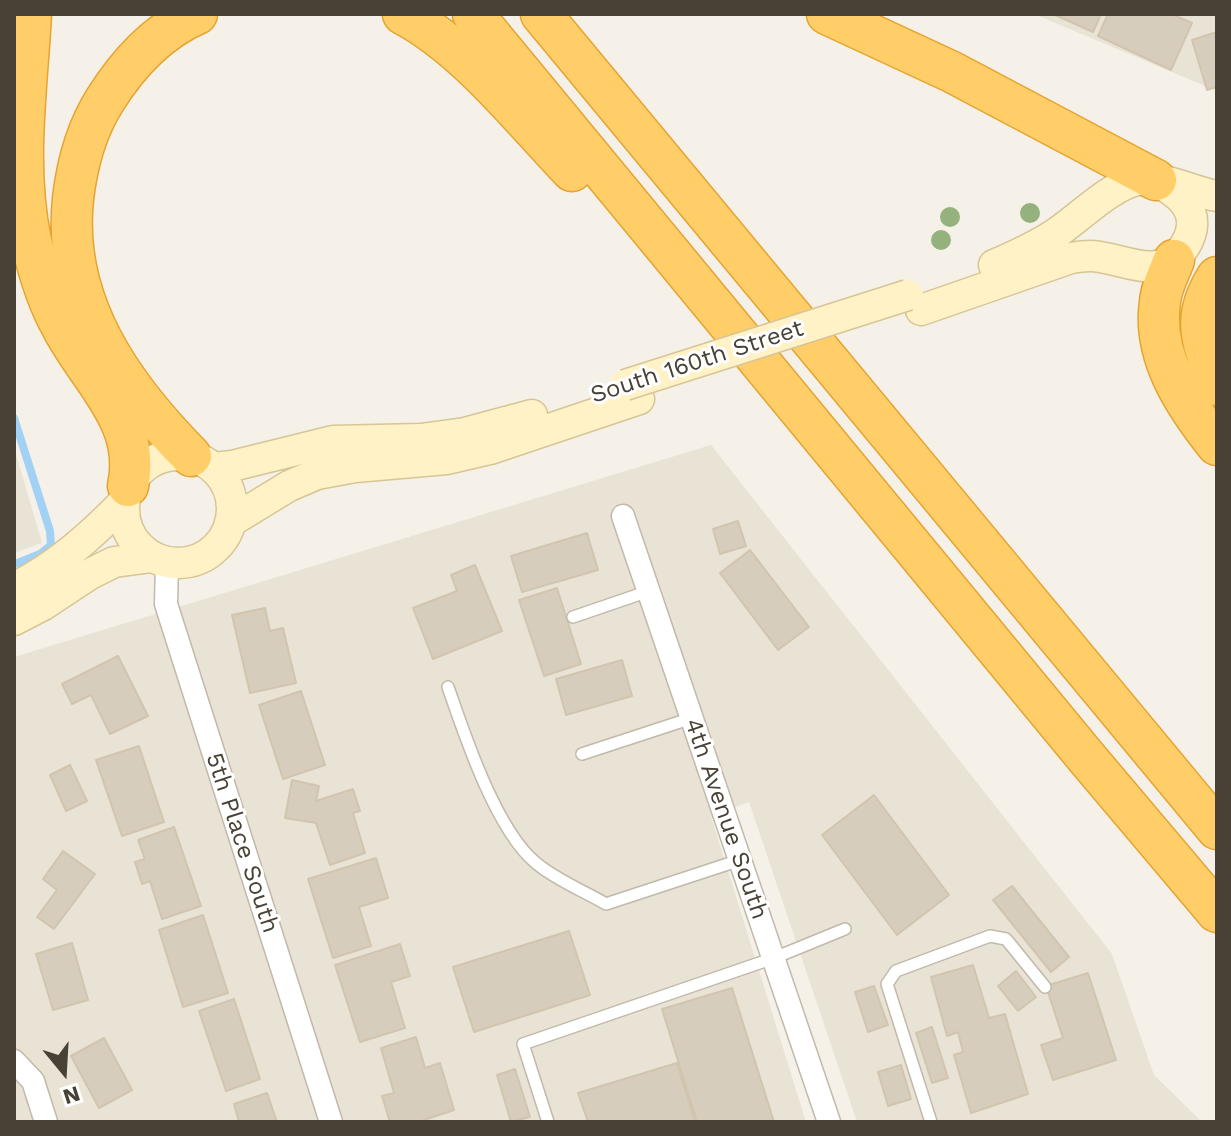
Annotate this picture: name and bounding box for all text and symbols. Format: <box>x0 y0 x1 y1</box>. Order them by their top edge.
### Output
street label: South 160th Street <box>587 314 807 410</box>
street label: 4th Avenue South <box>678 715 774 923</box>
street label: 5th Place South <box>199 749 285 937</box>
north arrow <box>24 1032 104 1112</box>
text: N <box>60 1081 83 1110</box>

